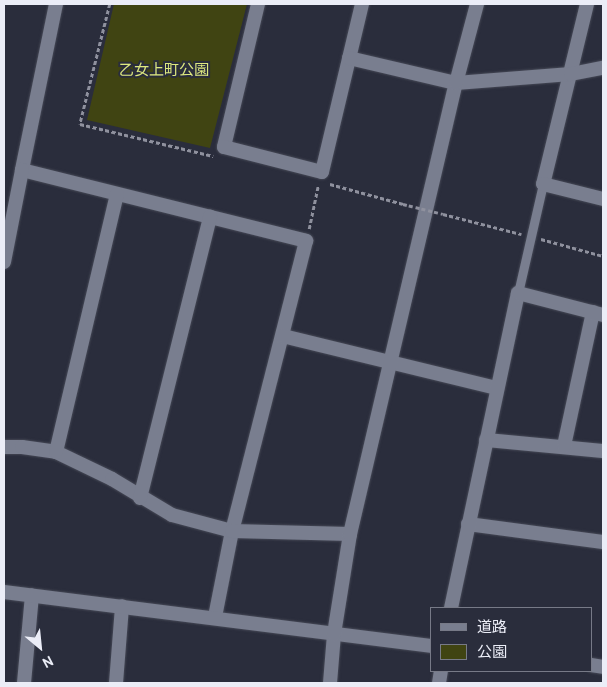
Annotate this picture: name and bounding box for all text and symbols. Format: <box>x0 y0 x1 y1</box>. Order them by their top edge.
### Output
park label: 乙女上町公園 <box>119 63 209 81</box>
legend <box>430 607 592 672</box>
text: 道路 <box>477 619 507 638</box>
north arrow <box>15 622 65 672</box>
text: 公園 <box>477 644 507 663</box>
text: N <box>39 651 56 671</box>

